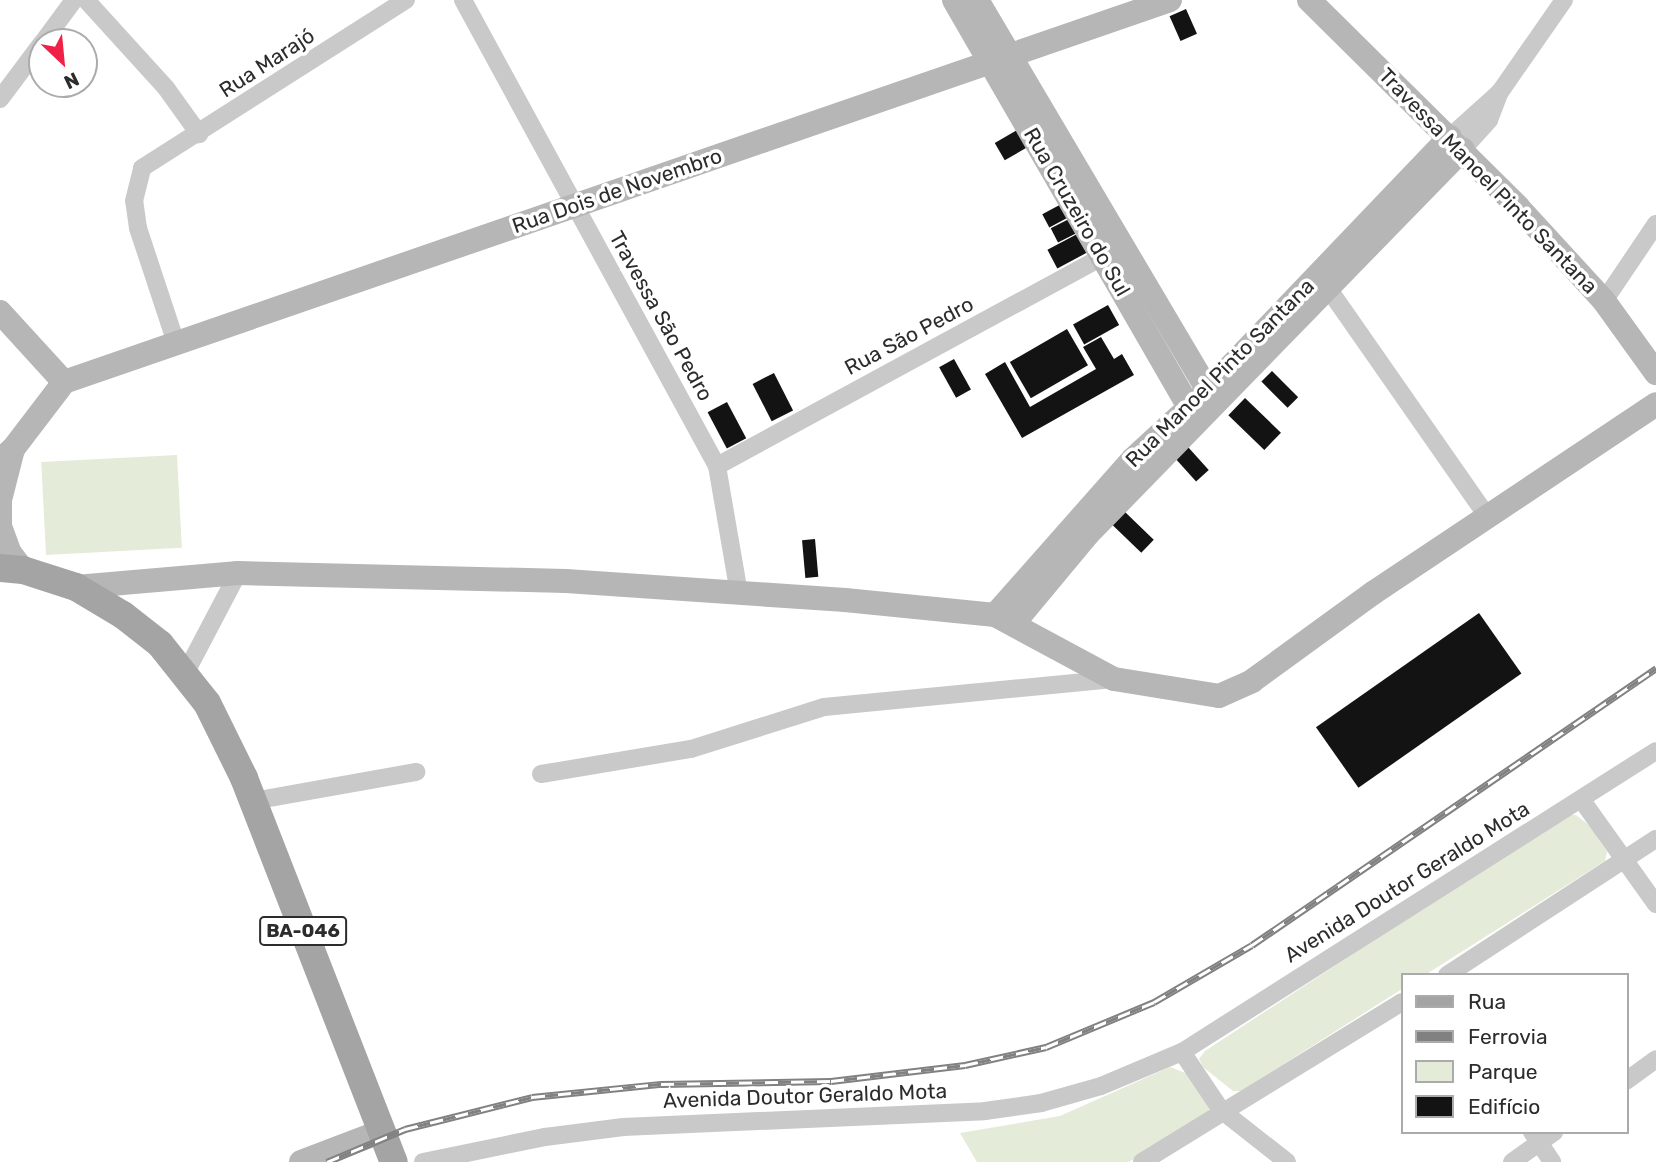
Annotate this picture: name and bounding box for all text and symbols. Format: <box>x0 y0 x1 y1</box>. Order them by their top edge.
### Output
street label: Rua Marajó <box>215 23 319 103</box>
north arrow <box>28 28 98 98</box>
street label: Travessa Manoel Pinto Santana <box>1373 63 1603 299</box>
text: N <box>60 67 83 94</box>
street label: Rua Cruzeiro do Sul <box>1018 123 1136 301</box>
street label: Rua Dois de Novembro <box>509 143 725 239</box>
street label: Travessa São Pedro <box>604 227 718 405</box>
street label: Rua Manoel Pinto Santana <box>1121 274 1319 472</box>
street label: Rua São Pedro <box>840 291 978 381</box>
street label: Avenida Doutor Geraldo Mota <box>1280 796 1534 968</box>
road number: BA-046 <box>258 916 348 946</box>
legend <box>1400 973 1628 1134</box>
text: Rua <box>1468 989 1506 1014</box>
text: Ferrovia <box>1468 1024 1548 1049</box>
text: Parque <box>1468 1059 1538 1084</box>
street label: Avenida Doutor Geraldo Mota <box>662 1078 948 1114</box>
text: Edifício <box>1468 1094 1540 1119</box>

